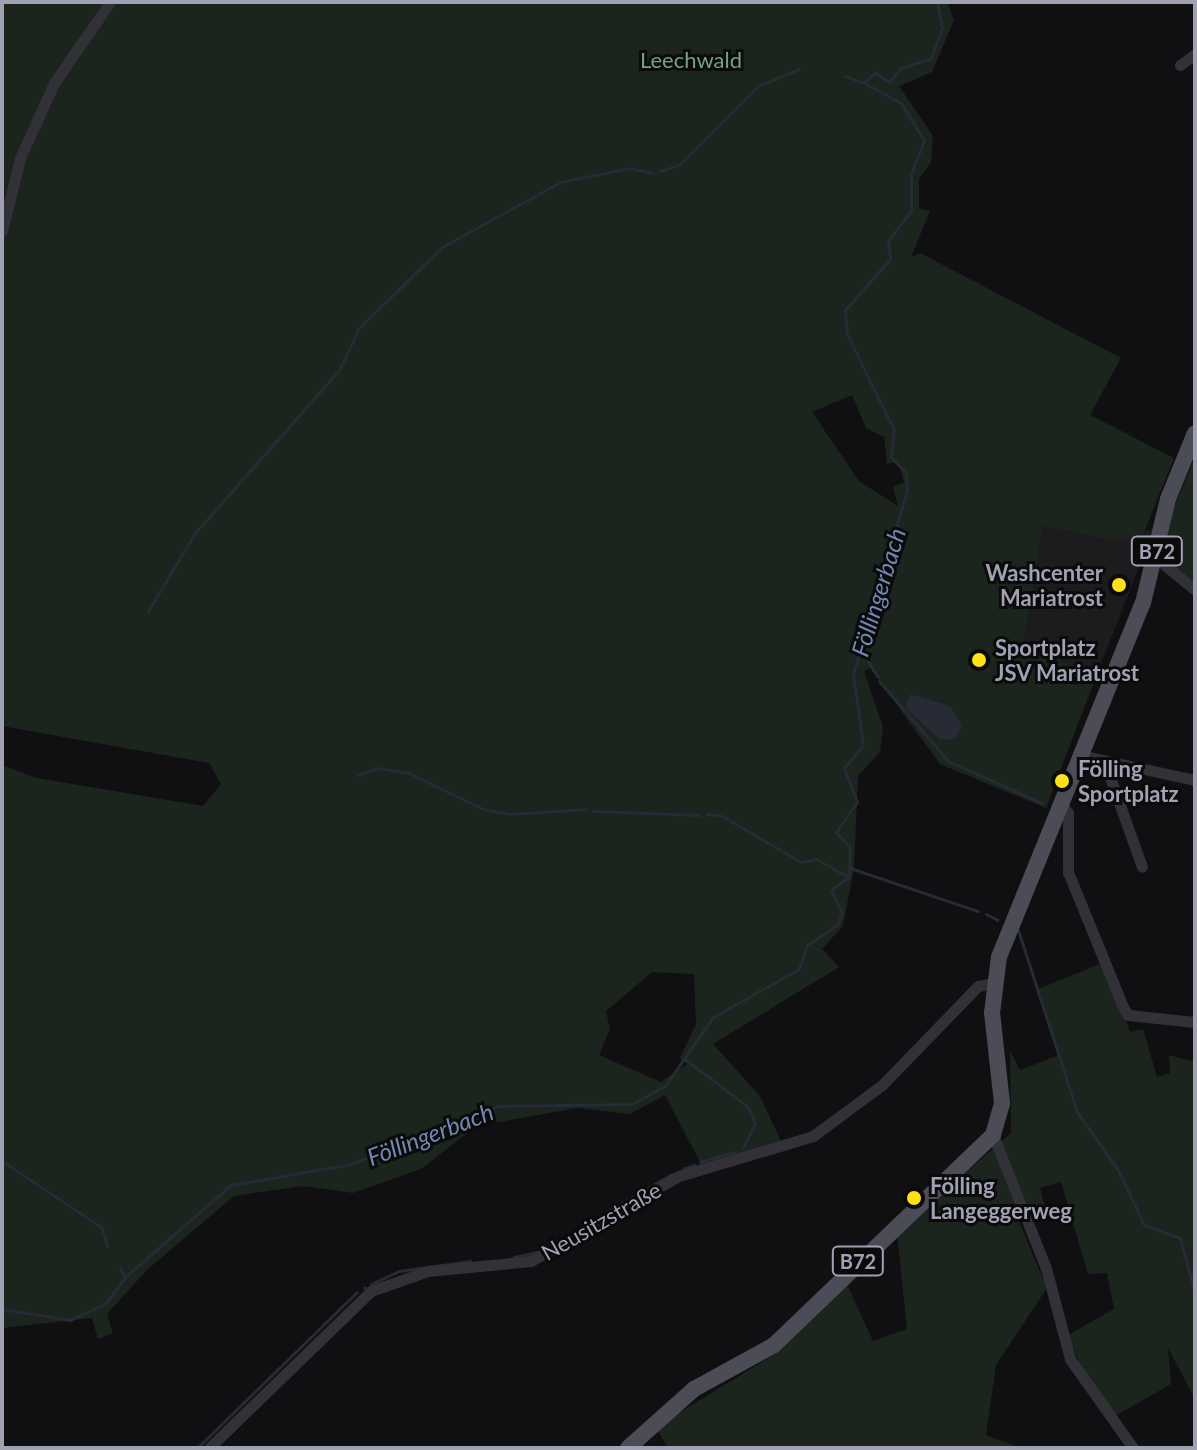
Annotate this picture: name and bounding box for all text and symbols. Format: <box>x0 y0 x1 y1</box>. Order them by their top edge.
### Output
park label: Leechwald <box>640 47 742 73</box>
water label: Föllingerbach <box>845 524 911 660</box>
road number: B72 <box>1129 535 1185 567</box>
place label: Washcenter Mariatrost <box>986 559 1103 610</box>
marker: Washcenter Mariatrost <box>1110 576 1128 594</box>
place label: Sportplatz JSV Mariatrost <box>995 634 1140 686</box>
marker: Sportplatz JSV Mariatrost <box>970 651 988 669</box>
place label: Fölling Sportplatz <box>1078 755 1179 806</box>
marker: Fölling Sportplatz <box>1053 772 1071 790</box>
water label: Föllingerbach <box>363 1097 497 1171</box>
place label: Fölling Langeggerweg <box>930 1172 1072 1224</box>
street label: Neusitzstraße <box>537 1176 665 1266</box>
marker: Fölling Langeggerweg <box>905 1189 923 1207</box>
road number: B72 <box>830 1245 886 1277</box>

